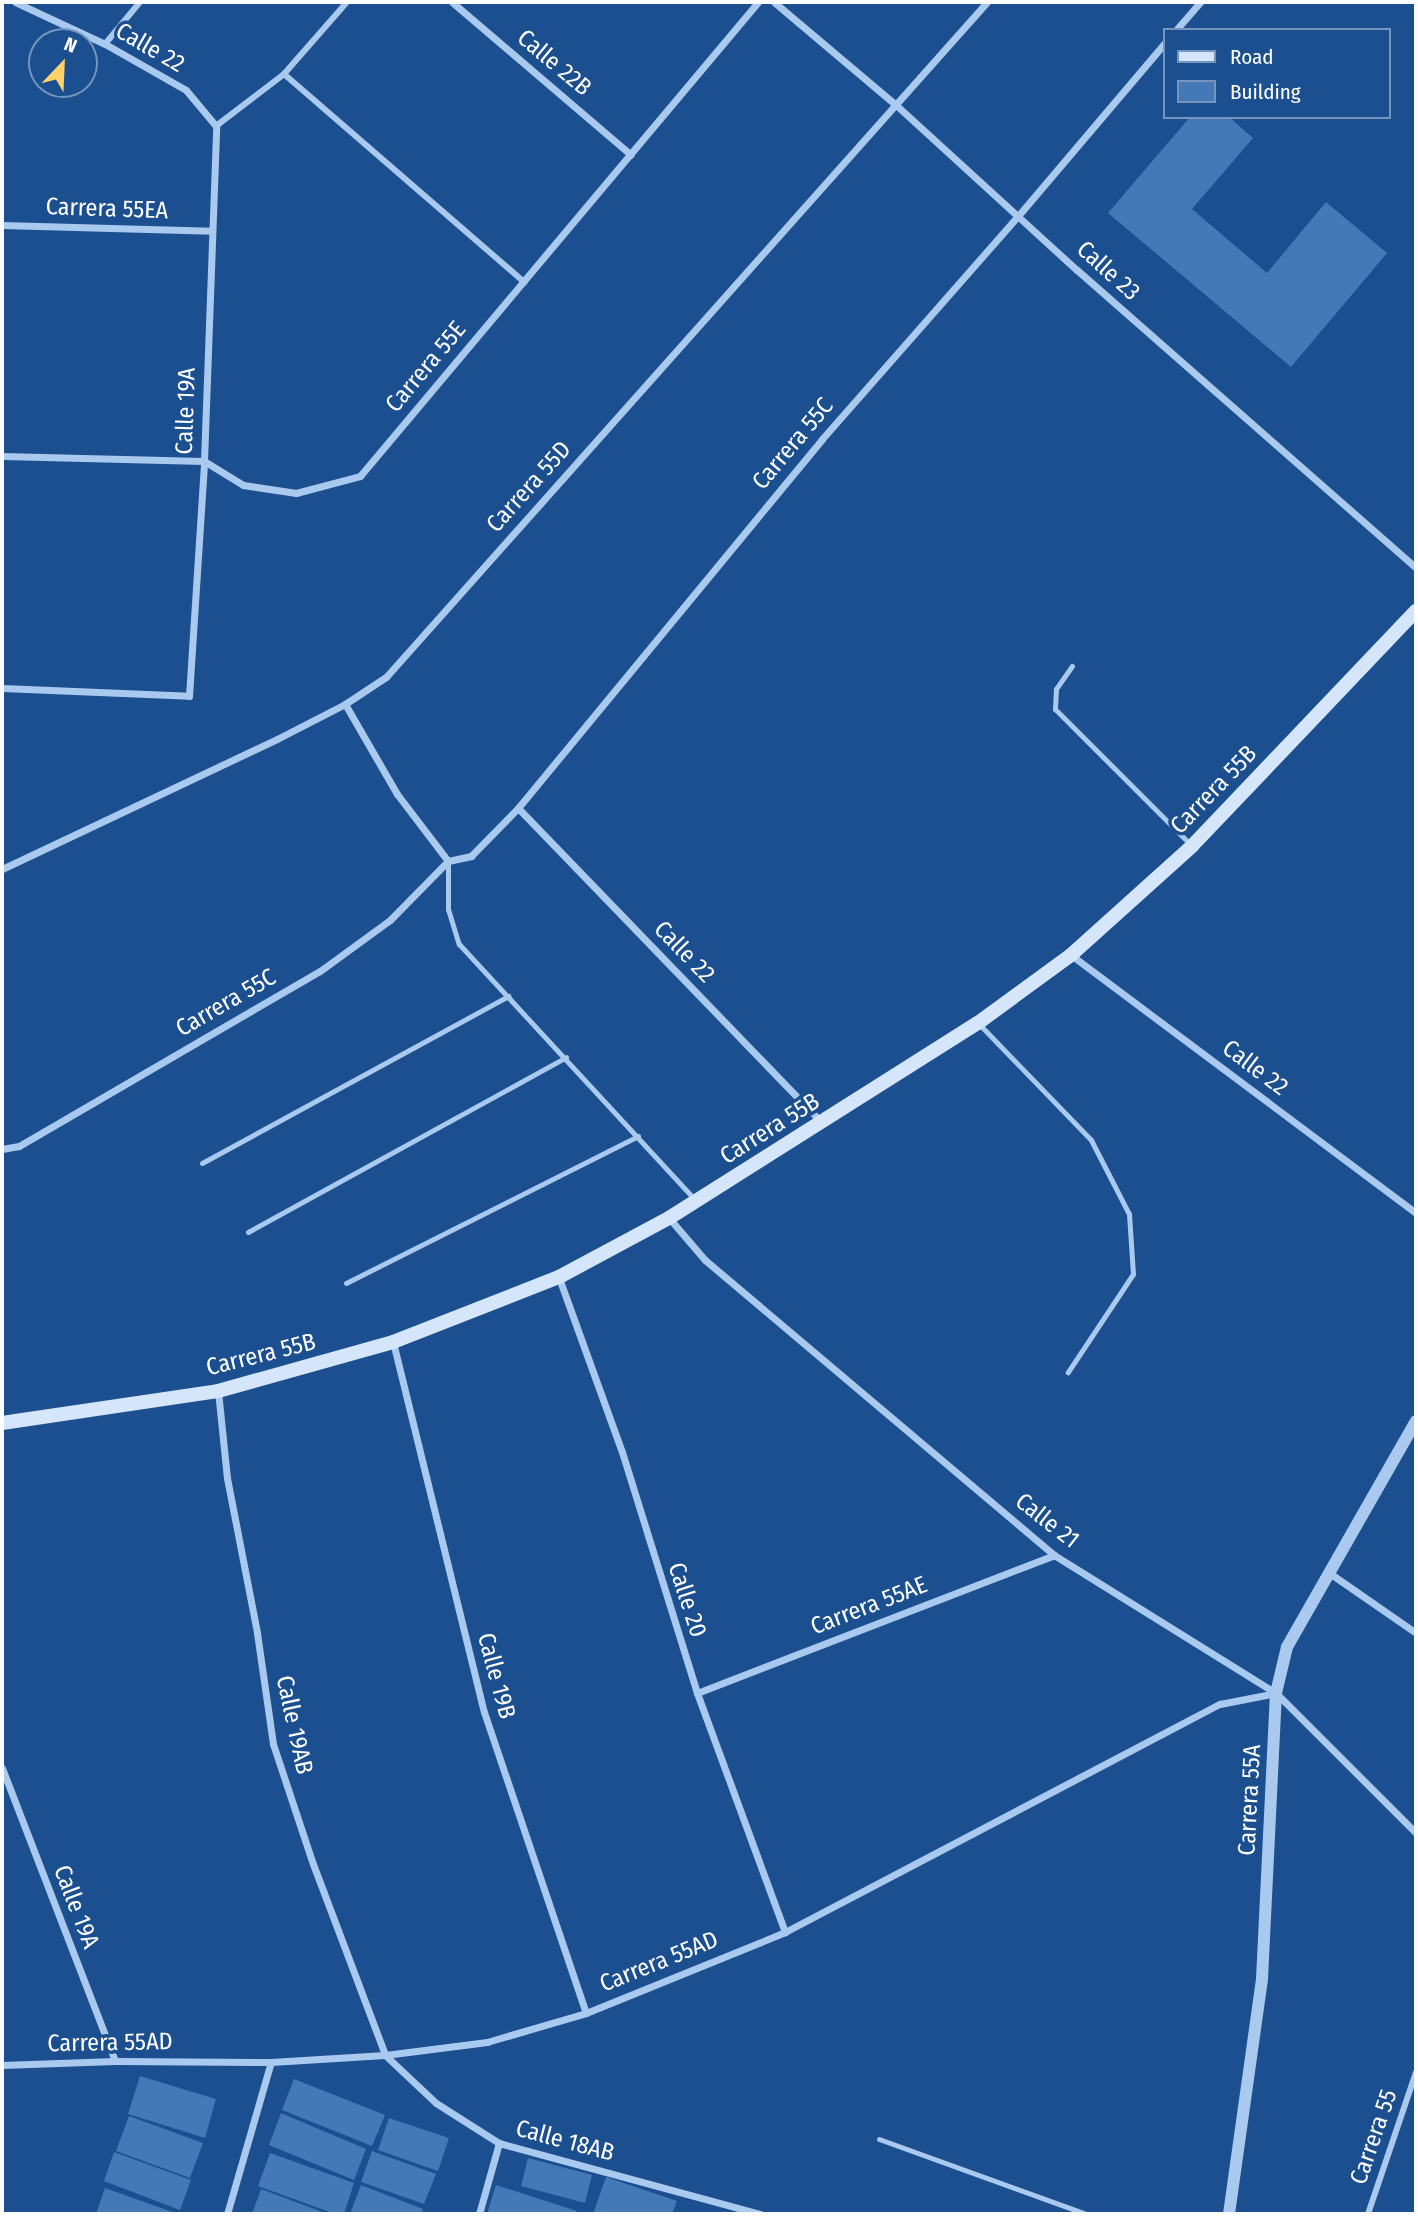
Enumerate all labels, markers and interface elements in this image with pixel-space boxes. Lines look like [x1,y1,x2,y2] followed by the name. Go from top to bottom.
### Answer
[110,17,190,79] street label: Calle 22
[511,24,597,102] street label: Calle 22B
[28,28,98,98] north arrow
[1162,28,1390,119] legend
[61,32,80,58] text: N
[1230,44,1274,70] text: Road
[1230,79,1301,105] text: Building
[45,192,169,226] street label: Carrera 55EA
[1071,235,1145,307] street label: Calle 23
[380,316,472,418] street label: Carrera 55E
[170,367,202,455] street label: Calle 19A
[746,392,840,496] street label: Carrera 55C
[481,436,577,538] street label: Carrera 55D
[1165,740,1263,840] street label: Carrera 55B
[648,915,720,989] street label: Calle 22
[171,963,281,1043] street label: Carrera 55C
[1217,1034,1293,1102] street label: Calle 22
[715,1087,825,1171] street label: Carrera 55B
[203,1328,319,1382] street label: Carrera 55B
[1009,1487,1085,1555] street label: Calle 21
[661,1559,713,1641] street label: Calle 20
[807,1571,931,1641] street label: Carrera 55AE
[471,1630,521,1722] street label: Calle 19B
[270,1673,318,1777] street label: Calle 19AB
[1233,1744,1267,1856] street label: Carrera 55A
[47,1861,105,1953] street label: Calle 19A
[596,1925,722,1999] street label: Carrera 55AD
[47,2028,173,2058] street label: Carrera 55AD
[1344,2086,1404,2188] street label: Carrera 55
[513,2114,617,2168] street label: Calle 18AB

